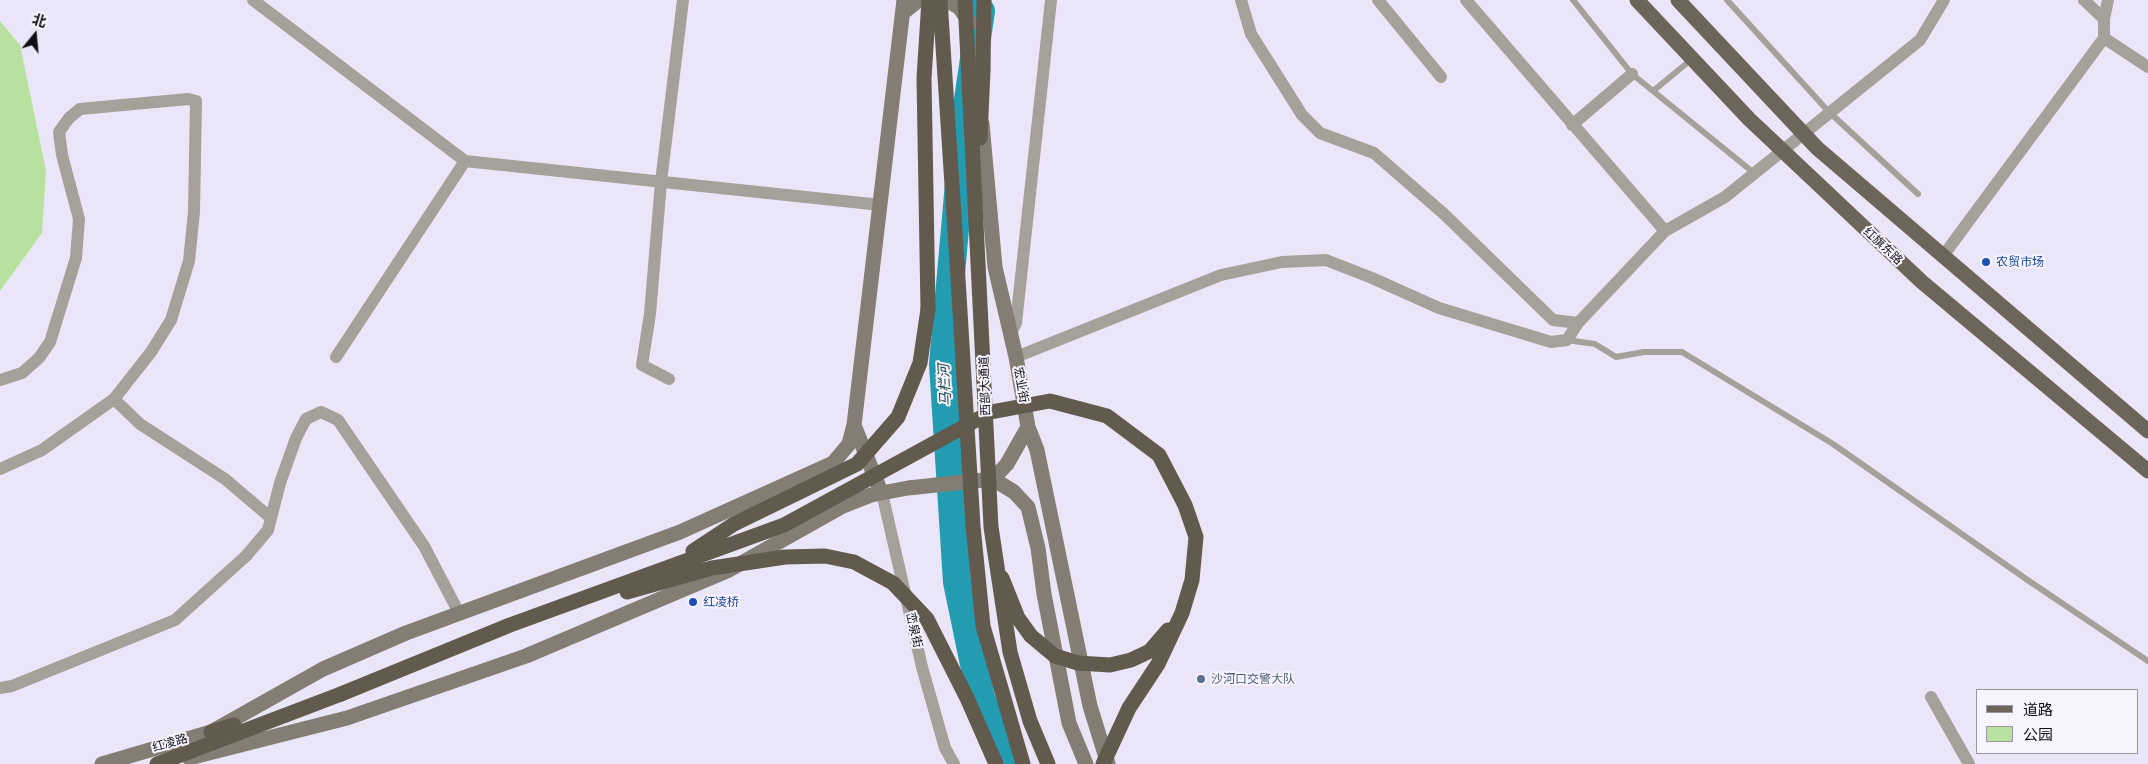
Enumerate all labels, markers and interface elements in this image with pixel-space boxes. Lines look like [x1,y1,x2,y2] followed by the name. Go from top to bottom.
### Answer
[10,10,60,60] north arrow
[30,11,48,30] text: 北
[1861,224,1905,268] street label: 红旗东路
[1996,255,2044,269] place label: 农贸市场
[1980,256,1992,268] marker: 农贸市场
[977,356,993,416] street label: 西部大通道
[936,364,954,406] water label: 马栏河
[1011,366,1031,404] street label: 宏业街
[703,595,739,609] place label: 红凌桥
[687,596,699,608] marker: 红凌桥
[903,611,925,649] street label: 峦泉街
[1211,672,1295,686] place label: 沙河口交警大队
[1195,673,1207,685] marker: 沙河口交警大队
[1976,689,2138,754] legend
[2023,701,2053,718] text: 道路
[2023,726,2053,743] text: 公园
[151,731,189,755] street label: 红凌路

